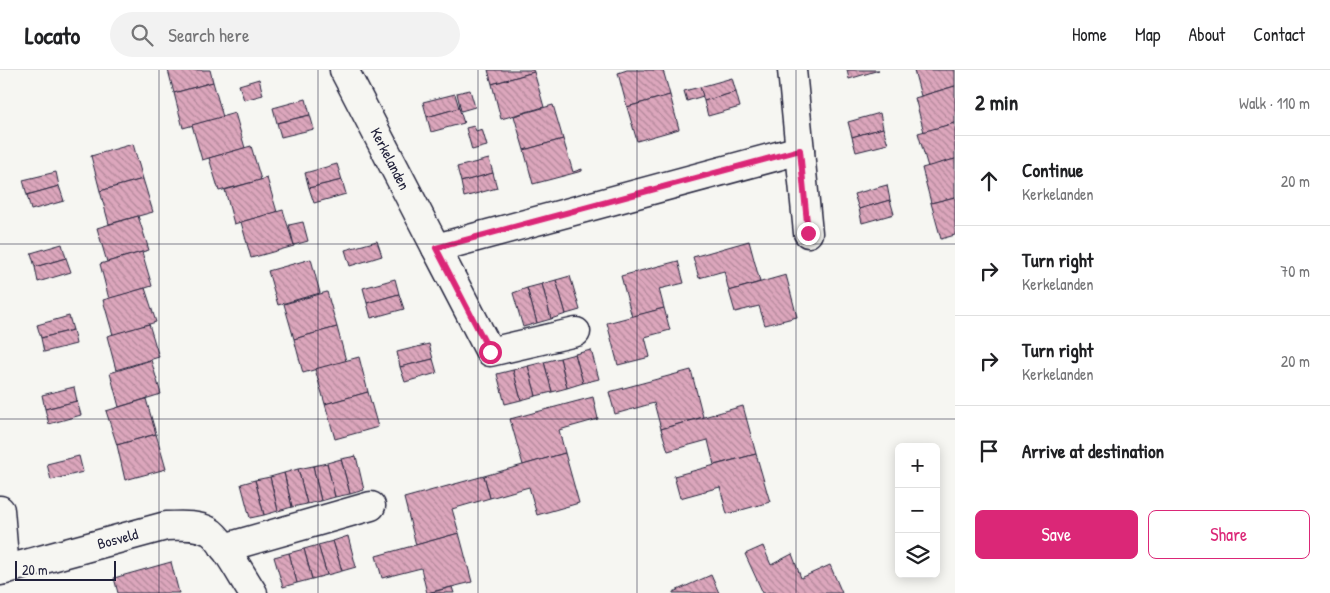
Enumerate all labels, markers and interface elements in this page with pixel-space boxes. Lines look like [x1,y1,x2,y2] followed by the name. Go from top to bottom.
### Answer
[110,12,460,57] search box
[25,19,80,51] text: Locato
[128,21,156,49] icon: search
[168,22,249,48] text: Search here
[1072,22,1107,47] text: Home
[1135,22,1160,47] text: Map
[1188,22,1225,47] text: About
[1253,22,1305,47] text: Contact
[975,88,1018,117] text: 2 min
[1239,92,1310,114] text: Walk · 110 m
[366,124,415,193] street label: Kerkelanden
[1022,157,1083,183] text: Continue
[975,167,1003,195] icon: ahead
[1281,170,1310,192] text: 20 m
[1022,183,1094,205] text: Kerkelanden
[797,222,820,245] route end
[1022,247,1093,273] text: Turn right
[975,257,1003,285] icon: right
[1280,260,1310,282] text: 70 m
[1022,273,1094,295] text: Kerkelanden
[1022,337,1093,363] text: Turn right
[479,341,502,364] route start
[975,347,1003,375] icon: right
[1281,350,1310,372] text: 20 m
[1022,363,1094,385] text: Kerkelanden
[975,437,1003,465] icon: arrive
[1022,438,1164,464] text: Arrive at destination
[895,443,940,578] map controls
[895,443,940,488] button: +
[895,488,940,533] button: −
[975,510,1138,559] button: Save
[1148,510,1310,559] button: Share
[95,523,140,554] street label: Bosveld
[895,533,940,578] button: layers
[15,558,116,581] scale bar
[22,560,48,579] text: 20 m

